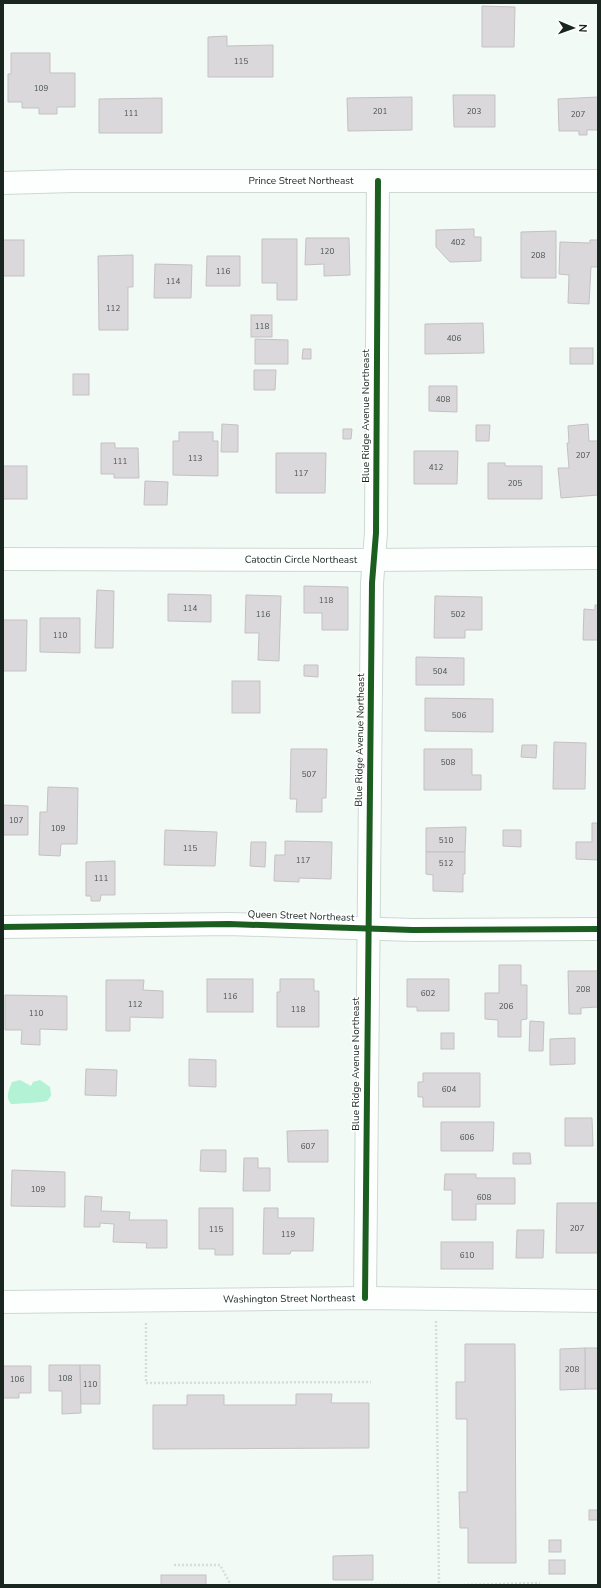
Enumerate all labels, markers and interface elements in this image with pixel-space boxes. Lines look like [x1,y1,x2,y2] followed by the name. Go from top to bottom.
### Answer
[553,8,593,48] north arrow
[575,24,590,33] text: N
[234,56,248,67] house number: 115
[34,83,48,94] house number: 109
[373,106,387,117] house number: 201
[467,106,481,117] house number: 203
[124,108,138,119] house number: 111
[571,109,585,120] house number: 207
[248,174,354,188] street label: Prince Street Northeast
[451,237,465,248] house number: 402
[320,246,334,257] house number: 120
[531,250,545,261] house number: 208
[216,266,230,277] house number: 116
[166,276,180,287] house number: 114
[106,303,120,314] house number: 112
[255,321,269,332] house number: 118
[447,333,461,344] house number: 406
[359,349,373,483] street label: Blue Ridge Avenue Northeast
[436,394,450,405] house number: 408
[576,450,590,461] house number: 207
[188,453,202,464] house number: 113
[113,456,127,467] house number: 111
[429,462,443,473] house number: 412
[294,468,308,479] house number: 117
[508,478,522,489] house number: 205
[245,553,358,567] street label: Catoctin Circle Northeast
[319,595,333,606] house number: 118
[183,603,197,614] house number: 114
[256,609,270,620] house number: 116
[451,609,465,620] house number: 502
[53,630,67,641] house number: 110
[433,666,447,677] house number: 504
[352,673,368,807] street label: Blue Ridge Avenue Northeast
[452,710,466,721] house number: 506
[441,757,455,768] house number: 508
[302,769,316,780] house number: 507
[9,815,23,826] house number: 107
[51,823,65,834] house number: 109
[439,835,453,846] house number: 510
[183,843,197,854] house number: 115
[296,855,310,866] house number: 117
[439,858,453,869] house number: 512
[94,873,108,884] house number: 111
[247,907,355,925] street label: Queen Street Northeast
[576,984,590,995] house number: 208
[421,988,435,999] house number: 602
[223,991,237,1002] house number: 116
[349,997,363,1131] street label: Blue Ridge Avenue Northeast
[128,999,142,1010] house number: 112
[499,1001,513,1012] house number: 206
[291,1004,305,1015] house number: 118
[29,1008,43,1019] house number: 110
[442,1084,456,1095] house number: 604
[460,1132,474,1143] house number: 606
[301,1141,315,1152] house number: 607
[31,1184,45,1195] house number: 109
[477,1192,491,1203] house number: 608
[570,1223,584,1234] house number: 207
[209,1224,223,1235] house number: 115
[281,1229,295,1240] house number: 119
[460,1250,474,1261] house number: 610
[223,1291,356,1307] street label: Washington Street Northeast
[565,1364,579,1375] house number: 208
[58,1373,72,1384] house number: 108
[10,1374,24,1385] house number: 106
[83,1379,97,1390] house number: 110

